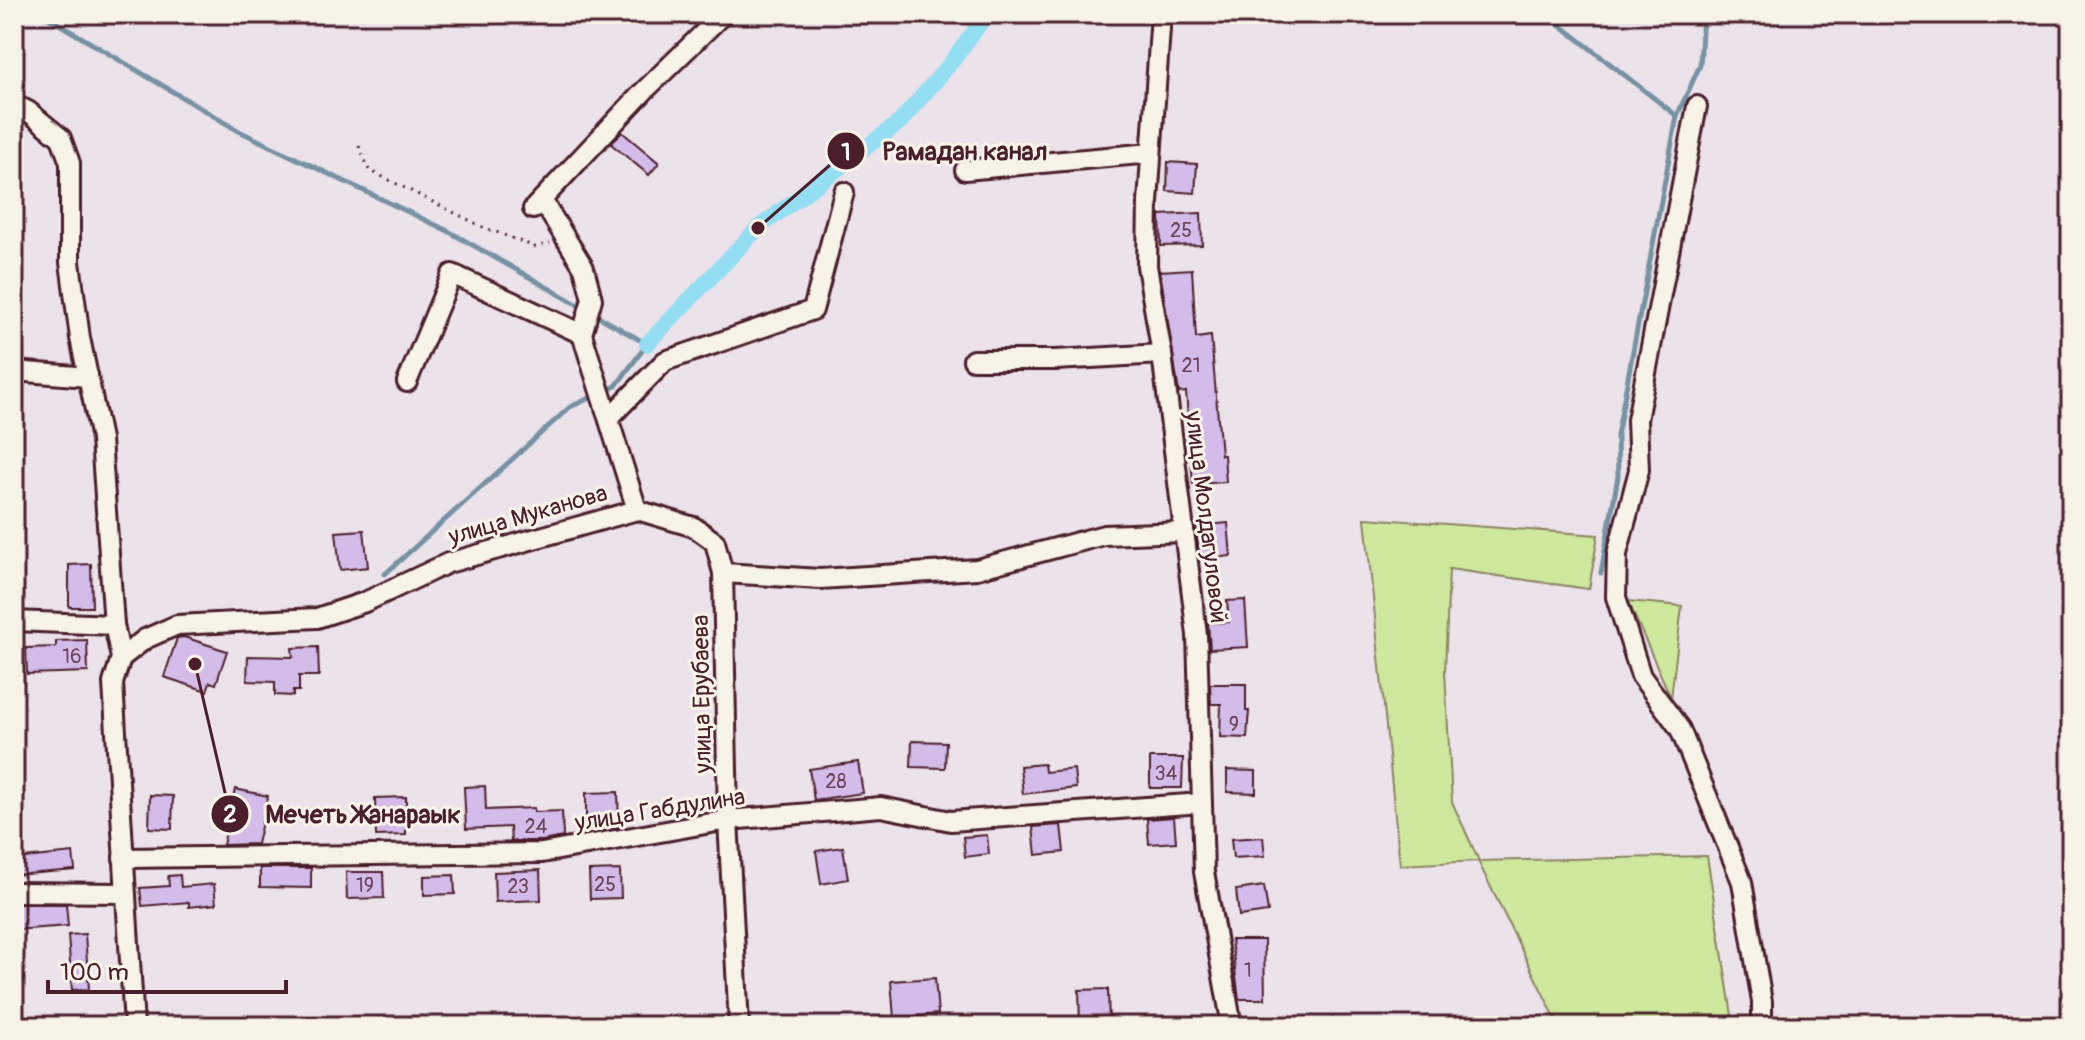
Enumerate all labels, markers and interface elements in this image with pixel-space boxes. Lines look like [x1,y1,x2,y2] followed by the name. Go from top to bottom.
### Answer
[826,126,1063,176] callout: Рамадан канал
[883,136,1047,168] text: Рамадан канал
[841,138,851,167] text: 1
[1170,218,1192,243] house number: 25
[1182,353,1201,378] house number: 21
[1178,408,1233,625] street label: улица Молдагуловой
[444,478,611,552] street label: улица Муканова
[686,614,718,775] street label: улица Ерубаева
[62,644,82,669] house number: 16
[1229,712,1239,737] house number: 9
[1155,761,1178,786] house number: 34
[825,769,847,794] house number: 28
[572,782,747,838] street label: улица Габдулина
[210,789,477,839] callout: Мечеть Жанараык
[265,799,461,831] text: Мечеть Жанараык
[223,800,237,829] text: 2
[525,814,548,839] house number: 24
[594,872,616,897] house number: 25
[356,873,374,898] house number: 19
[507,874,529,899] house number: 23
[48,944,286,994] scale bar
[60,958,129,987] text: 100 m
[1244,958,1252,983] house number: 1

